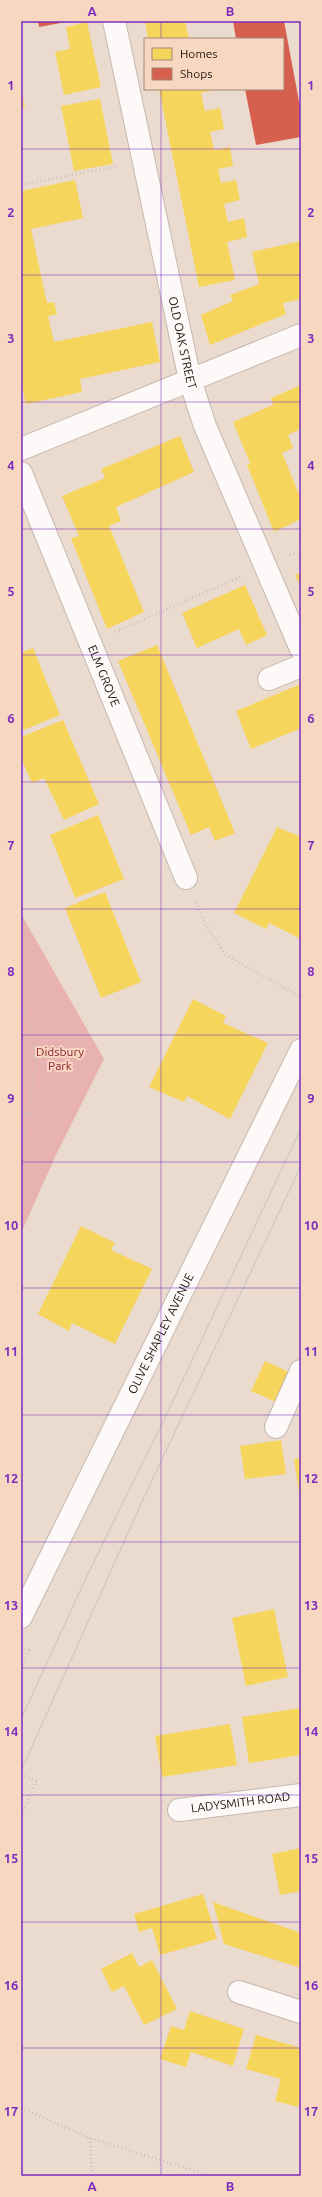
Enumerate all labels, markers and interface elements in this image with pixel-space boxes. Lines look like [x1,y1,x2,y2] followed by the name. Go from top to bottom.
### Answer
[87,4,97,18] text: A
[226,4,235,18] text: B
[144,38,284,90] legend
[180,47,218,60] text: Homes
[180,67,212,80] text: Shops
[7,78,15,92] text: 1
[307,78,315,92] text: 1
[7,205,15,219] text: 2
[307,205,315,219] text: 2
[166,295,200,391] street label: OLD OAK STREET
[7,331,15,345] text: 3
[307,331,315,345] text: 3
[7,458,15,472] text: 4
[307,458,315,472] text: 4
[7,584,15,598] text: 5
[307,584,315,598] text: 5
[86,643,122,708] street label: ELM GROVE
[7,711,15,725] text: 6
[307,711,315,725] text: 6
[7,838,15,852] text: 7
[307,838,315,852] text: 7
[7,964,15,978] text: 8
[307,964,315,978] text: 8
[36,1045,84,1072] park label: Didsbury Park
[7,1091,15,1105] text: 9
[307,1091,315,1105] text: 9
[4,1218,18,1232] text: 10
[304,1218,318,1232] text: 10
[125,1271,196,1396] street label: OLIVE SHAPLEY AVENUE
[4,1344,18,1358] text: 11
[304,1344,318,1358] text: 11
[4,1471,18,1485] text: 12
[304,1471,318,1485] text: 12
[4,1598,18,1612] text: 13
[304,1598,318,1612] text: 13
[4,1724,18,1738] text: 14
[304,1724,318,1738] text: 14
[190,1789,291,1814] street label: LADYSMITH ROAD
[4,1851,18,1865] text: 15
[304,1851,318,1865] text: 15
[4,1978,18,1992] text: 16
[304,1978,318,1992] text: 16
[4,2104,18,2118] text: 17
[304,2104,318,2118] text: 17
[87,2179,97,2193] text: A
[226,2179,235,2193] text: B

